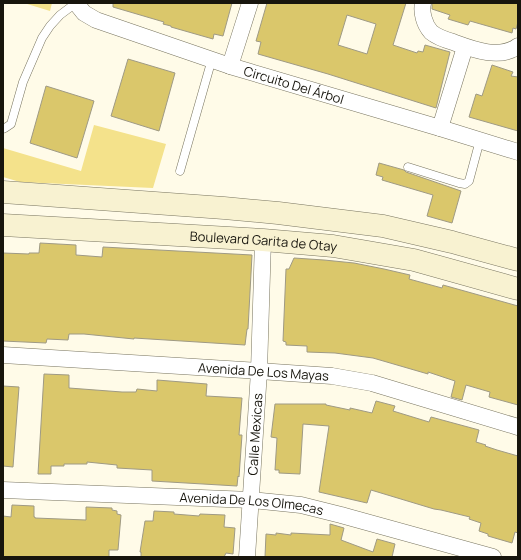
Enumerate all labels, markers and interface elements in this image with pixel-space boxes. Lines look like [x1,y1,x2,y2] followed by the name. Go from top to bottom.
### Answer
[242,62,346,108] street label: Circuito Del Árbol
[189,227,339,256] street label: Boulevard Garita de Otay
[198,358,330,385] street label: Avenida De Los Mayas
[243,392,267,476] street label: Calle Mexicas
[179,488,326,519] street label: Avenida De Los Olmecas

